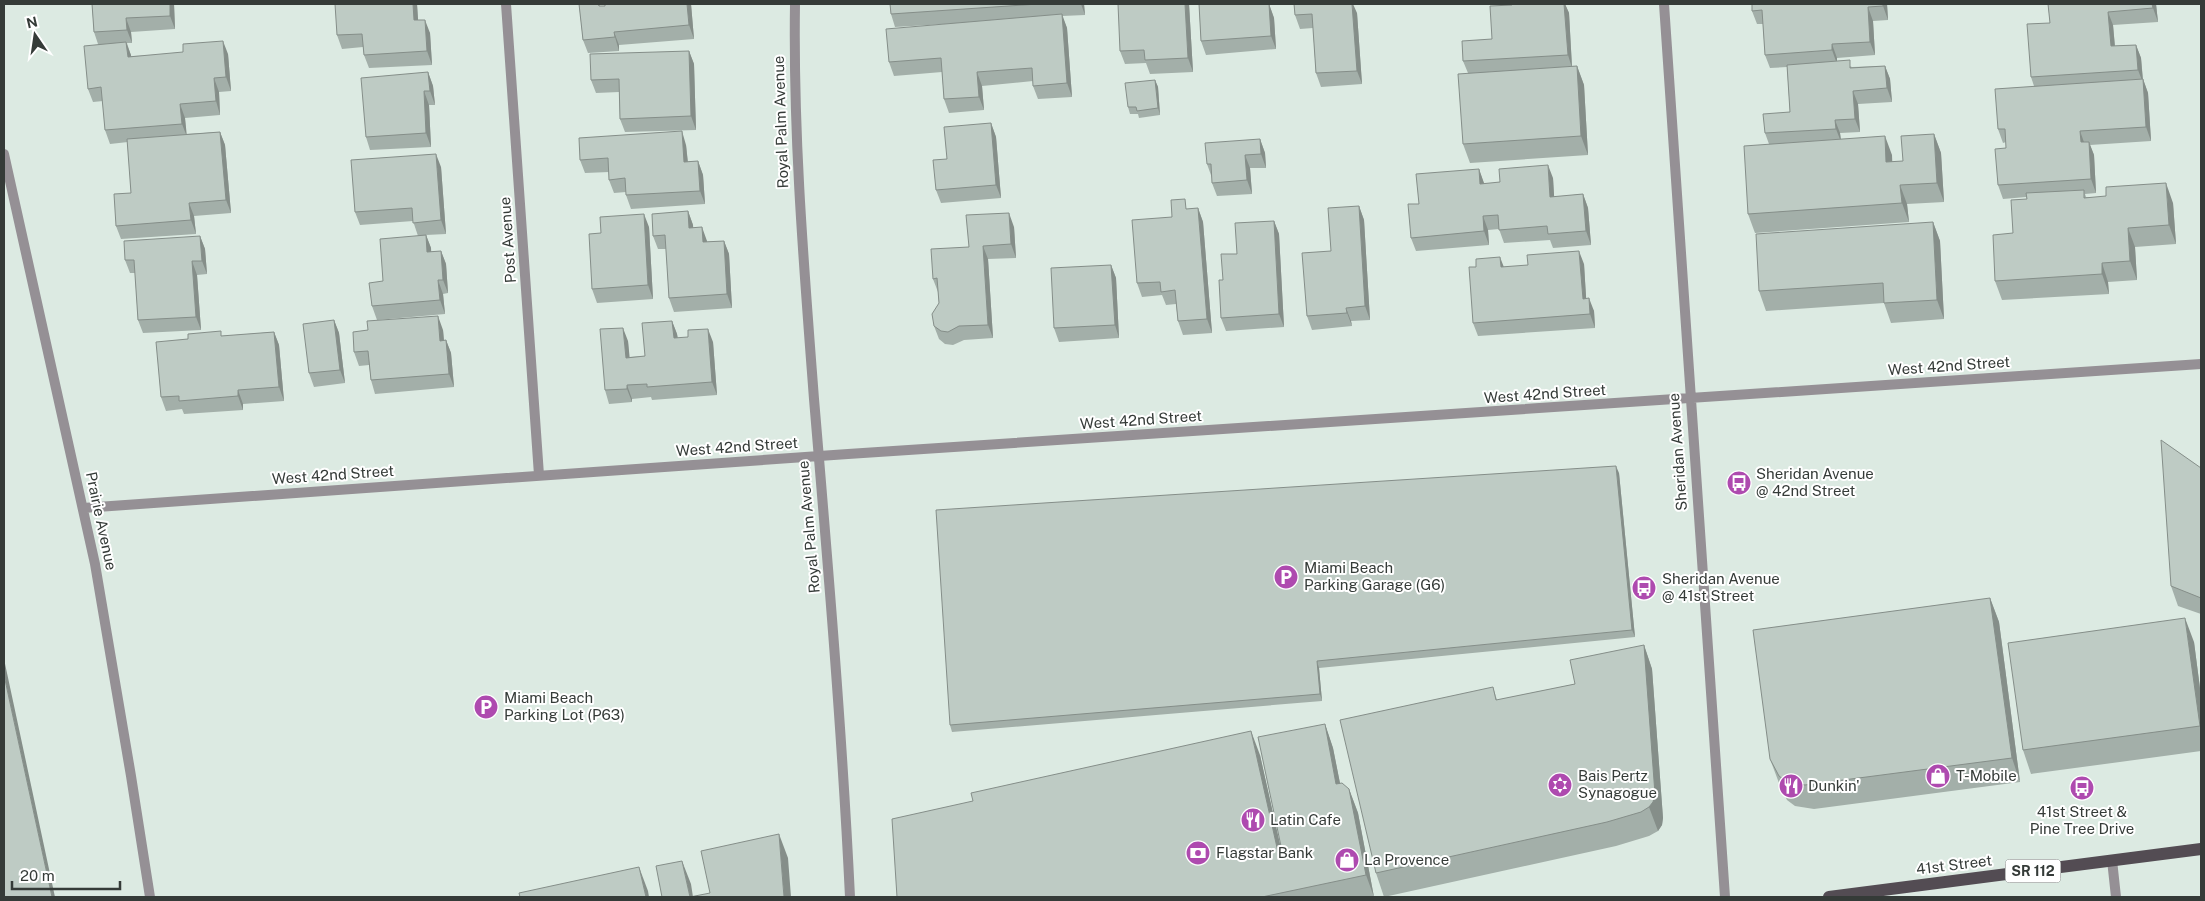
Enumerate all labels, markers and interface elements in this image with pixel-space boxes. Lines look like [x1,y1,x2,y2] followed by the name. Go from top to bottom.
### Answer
[10,10,60,60] north arrow
[25,13,39,31] text: N
[770,55,791,189] street label: Royal Palm Avenue
[496,196,519,284] street label: Post Avenue
[1887,353,2011,378] street label: West 42nd Street
[1483,381,1607,406] street label: West 42nd Street
[1665,393,1690,511] street label: Sheridan Avenue
[1079,407,1203,432] street label: West 42nd Street
[675,434,799,459] street label: West 42nd Street
[794,460,823,594] street label: Royal Palm Avenue
[271,462,395,487] street label: West 42nd Street
[1756,465,1874,499] place label: Sheridan Avenue @ 42nd Street
[83,470,120,572] street label: Prairie Avenue
[1726,470,1752,496] bus stop icon: Sheridan Avenue @ 42nd Street
[1304,559,1445,593] place label: Miami Beach Parking Garage (G6)
[1273,564,1299,590] parking icon: Miami Beach Parking Garage (G6)
[1662,570,1780,604] place label: Sheridan Avenue @ 41st Street
[1631,575,1657,601] bus stop icon: Sheridan Avenue @ 41st Street
[504,689,625,723] place label: Miami Beach Parking Lot (P63)
[473,694,499,720] parking icon: Miami Beach Parking Lot (P63)
[1925,763,1951,789] shop icon: T-Mobile
[1578,767,1657,801] place label: Bais Pertz Synagogue
[1956,767,2017,784] place label: T-Mobile
[1547,772,1573,798] synagogue icon: Bais Pertz Synagogue
[1778,773,1804,799] restaurant icon: Dunkin'
[2069,775,2095,801] bus stop icon: 41st Street & Pine Tree Drive
[1808,777,1860,794] place label: Dunkin'
[2030,803,2134,837] place label: 41st Street & Pine Tree Drive
[1240,807,1266,833] restaurant icon: Latin Cafe
[1270,811,1341,828] place label: Latin Cafe
[1185,840,1211,866] bank icon: Flagstar Bank
[1216,844,1313,861] place label: Flagstar Bank
[1334,847,1360,873] shop icon: La Provence
[1364,851,1449,868] place label: La Provence
[1915,851,1993,878] street label: 41st Street
[12,858,120,890] scale bar
[2006,859,2060,882] road number: SR 112
[20,867,55,884] text: 20 m

